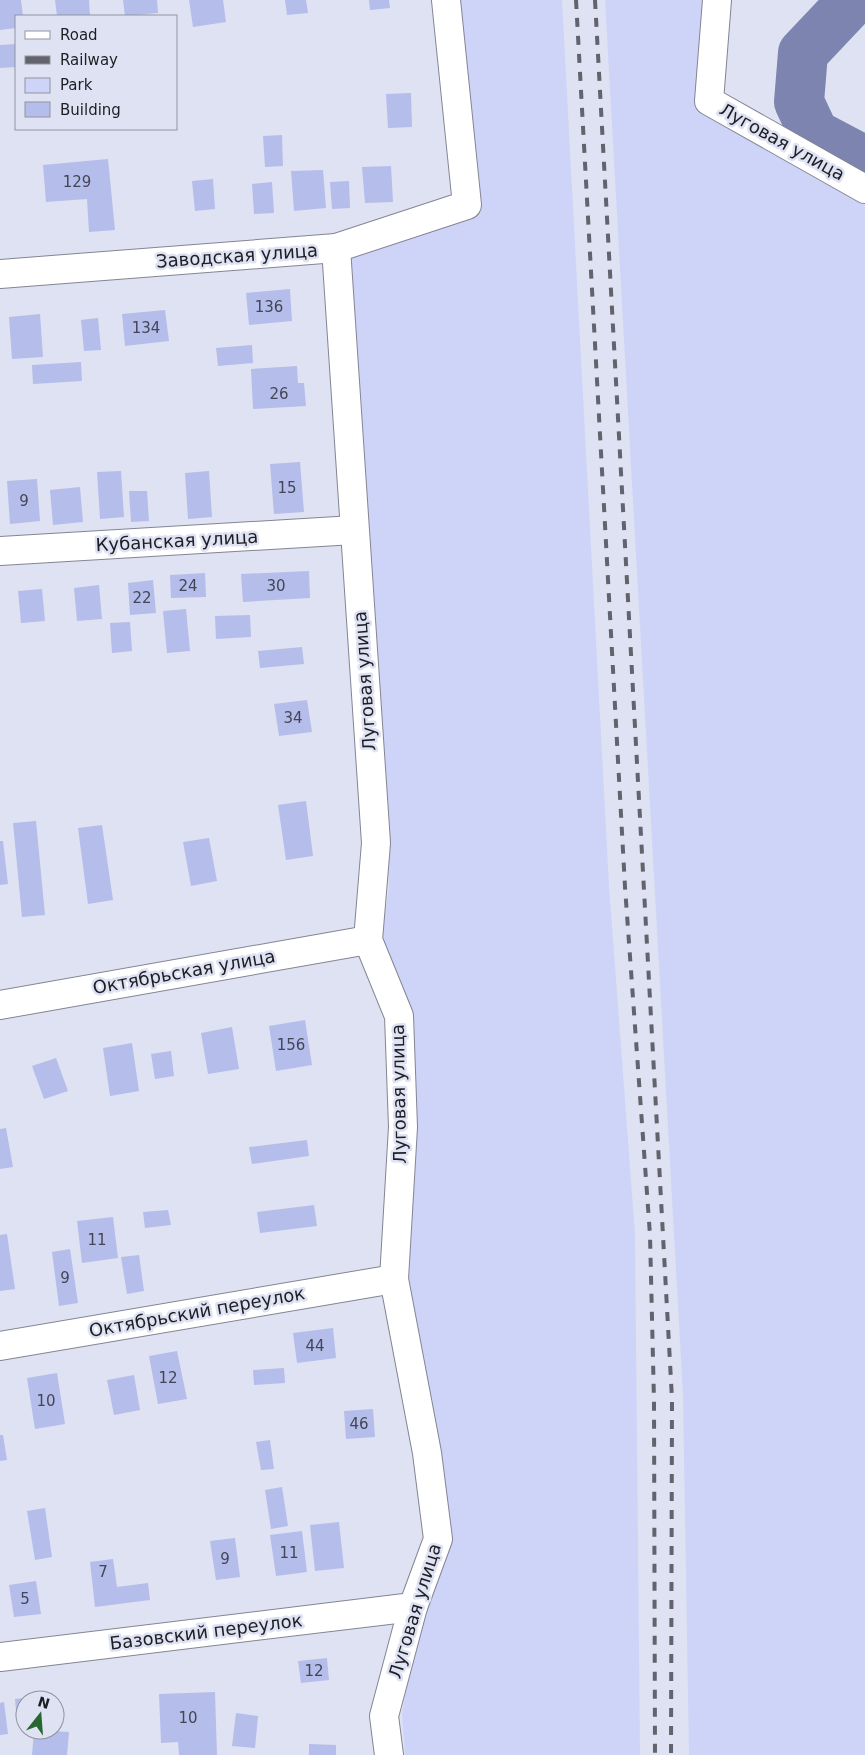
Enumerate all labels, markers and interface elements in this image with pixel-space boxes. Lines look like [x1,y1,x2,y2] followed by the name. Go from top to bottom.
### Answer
[15,15,178,130] legend
[60,26,98,44] text: Road
[60,51,118,69] text: Railway
[60,76,93,94] text: Park
[716,98,849,185] street label: Луговая улица
[60,101,121,119] text: Building
[63,173,91,191] house number: 129
[155,239,319,272] street label: Заводская улица
[255,298,283,316] house number: 136
[132,319,160,337] house number: 134
[269,385,289,403] house number: 26
[277,479,297,497] house number: 15
[19,492,29,510] house number: 9
[95,526,259,555] street label: Кубанская улица
[178,577,198,595] house number: 24
[266,577,286,595] house number: 30
[132,589,152,607] house number: 22
[349,610,380,752] street label: Луговая улица
[283,709,303,727] house number: 34
[91,945,277,998] street label: Октябрьская улица
[387,1024,410,1164] street label: Луговая улица
[277,1036,305,1054] house number: 156
[87,1231,107,1249] house number: 11
[60,1269,70,1287] house number: 9
[87,1282,307,1341] street label: Октябрьский переулок
[305,1337,325,1355] house number: 44
[158,1369,178,1387] house number: 12
[36,1392,56,1410] house number: 10
[349,1415,369,1433] house number: 46
[384,1541,445,1681] street label: Луговая улица
[279,1544,299,1562] house number: 11
[220,1550,230,1568] house number: 9
[98,1563,108,1581] house number: 7
[20,1590,30,1608] house number: 5
[108,1609,304,1654] street label: Базовский переулок
[304,1662,324,1680] house number: 12
[15,1690,65,1740] north arrow
[36,1693,52,1712] text: N
[178,1709,198,1727] house number: 10

